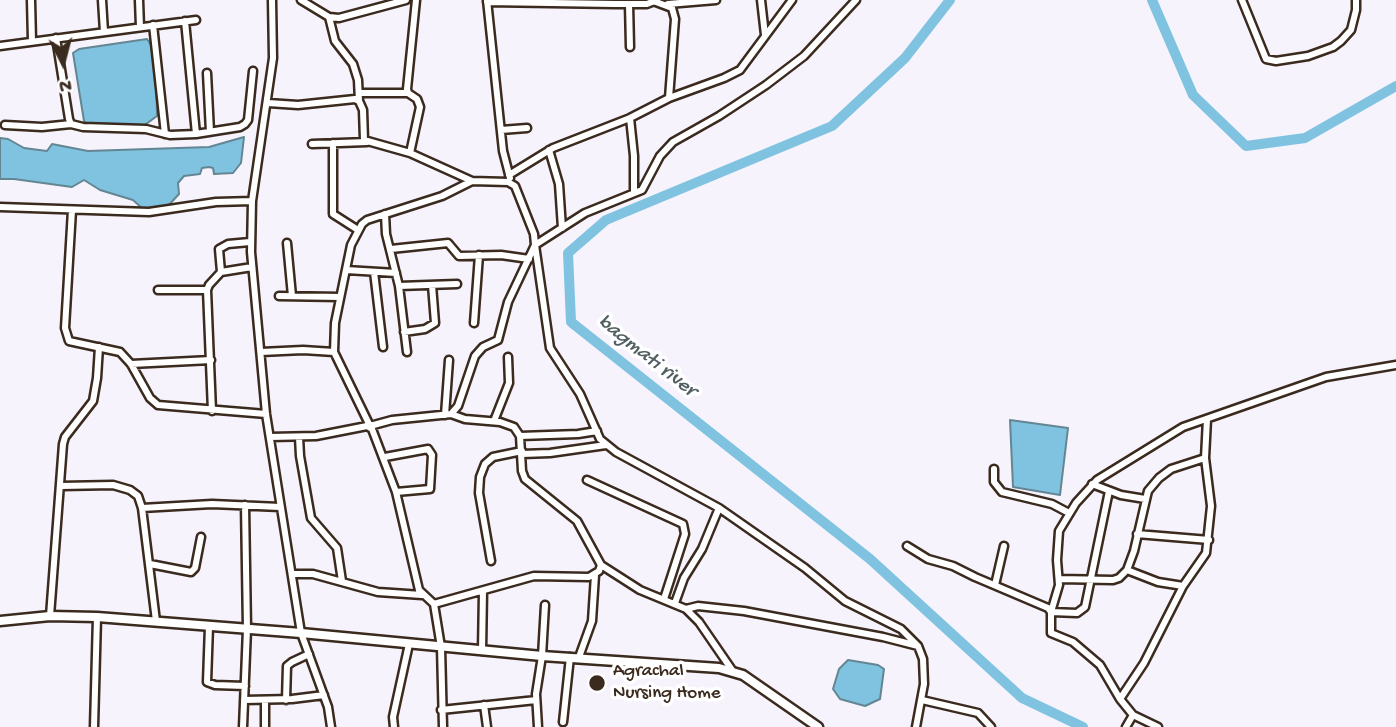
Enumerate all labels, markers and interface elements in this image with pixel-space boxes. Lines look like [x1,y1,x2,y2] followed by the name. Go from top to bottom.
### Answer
[28,28,98,98] north arrow
[58,72,73,96] text: N
[591,310,701,404] water label: bagmati river
[613,661,720,705] place label: Agrachal Nursing Home
[587,673,607,693] marker: Agrachal Nursing Home

